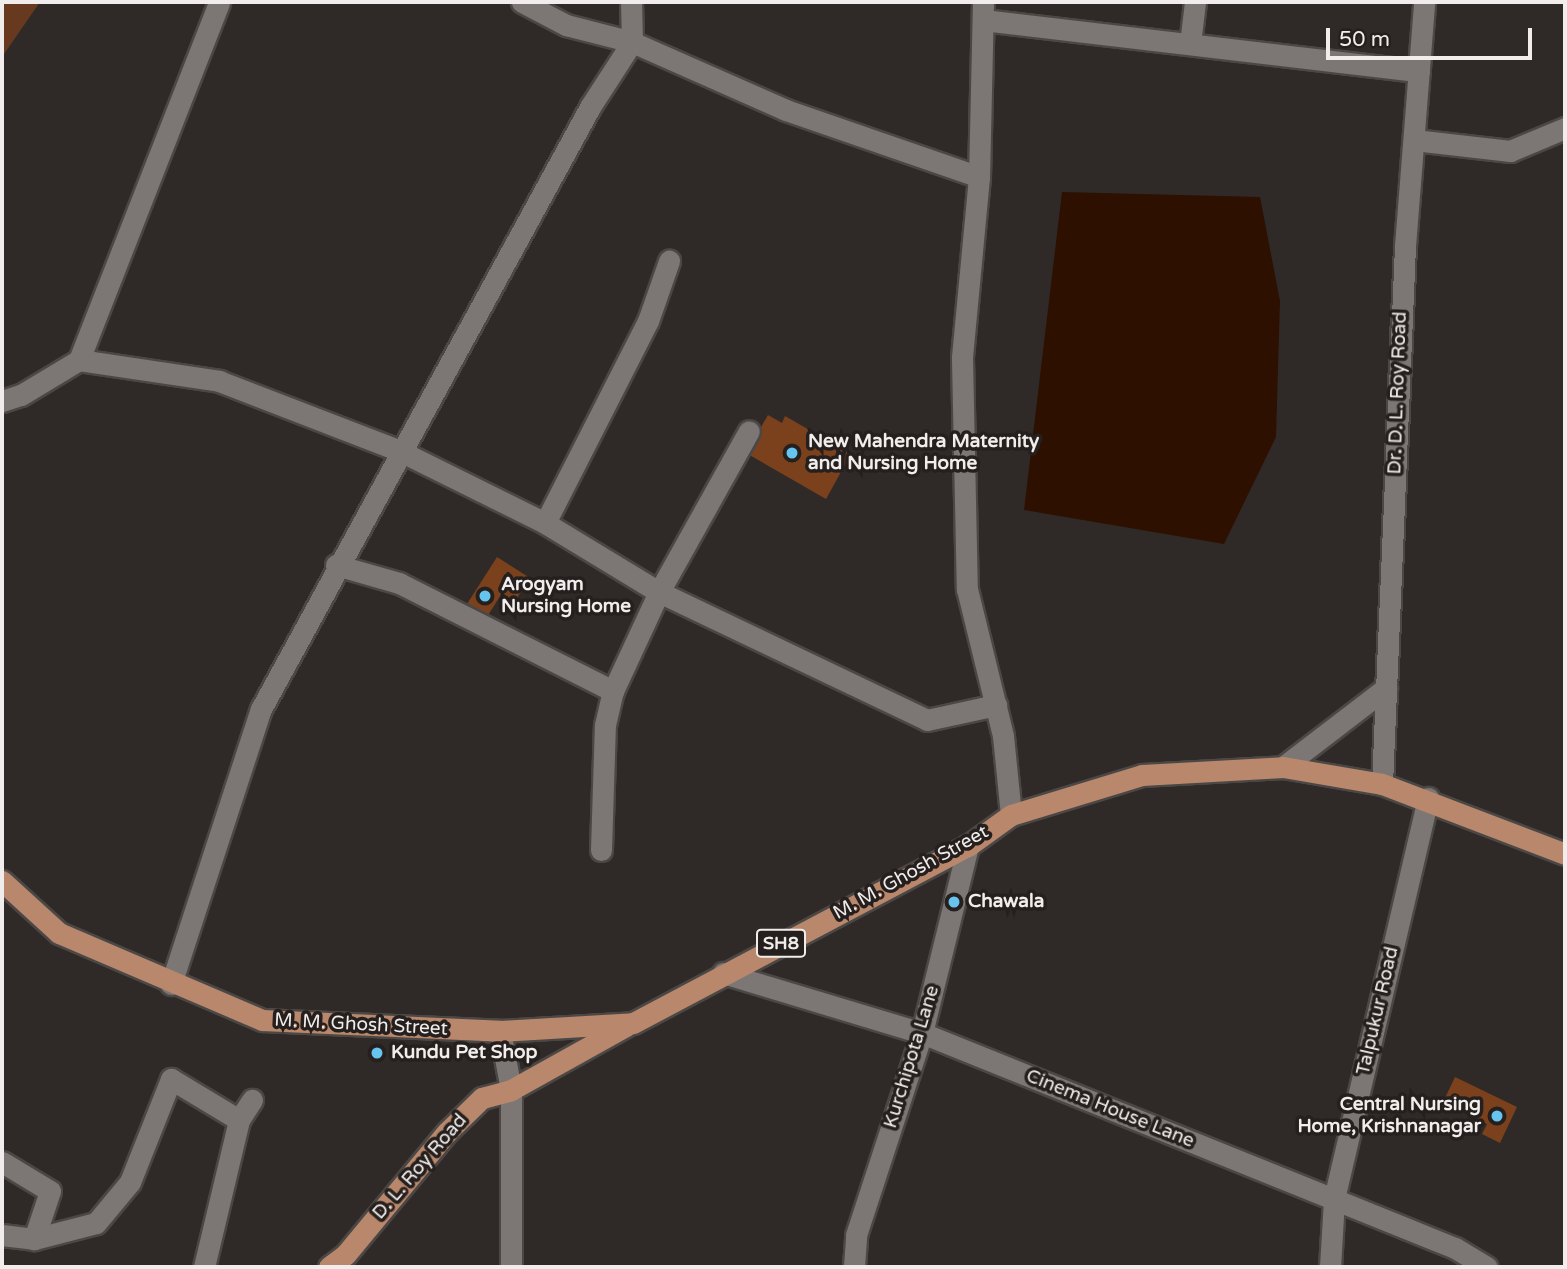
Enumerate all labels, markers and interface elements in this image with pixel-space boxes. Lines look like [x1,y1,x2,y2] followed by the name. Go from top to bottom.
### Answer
[1329,14,1536,58] scale bar
[1339,27,1390,52] text: 50 m
[1384,311,1412,475] street label: Dr. D. L. Roy Road
[808,431,1039,475] place label: New Mahendra Maternity and Nursing Home
[782,443,802,463] marker: New Mahendra Maternity and Nursing Home
[501,574,631,618] place label: Arogyam Nursing Home
[475,586,495,606] marker: Arogyam Nursing Home
[829,821,993,925] street label: M. M. Ghosh Street
[968,891,1044,913] place label: Chawala
[946,894,962,910] marker: Chawala
[755,928,807,958] road number: SH8
[1352,945,1404,1077] street label: Talpukur Road
[879,983,945,1131] street label: Kurchipota Lane
[274,1009,448,1041] street label: M. M. Ghosh Street
[391,1042,537,1064] place label: Kundu Pet Shop
[369,1045,385,1061] marker: Kundu Pet Shop
[1023,1065,1197,1153] street label: Cinema House Lane
[1297,1094,1481,1138] place label: Central Nursing Home, Krishnanagar
[1487,1106,1507,1126] marker: Central Nursing Home, Krishnanagar
[368,1110,472,1224] street label: D. L. Roy Road

